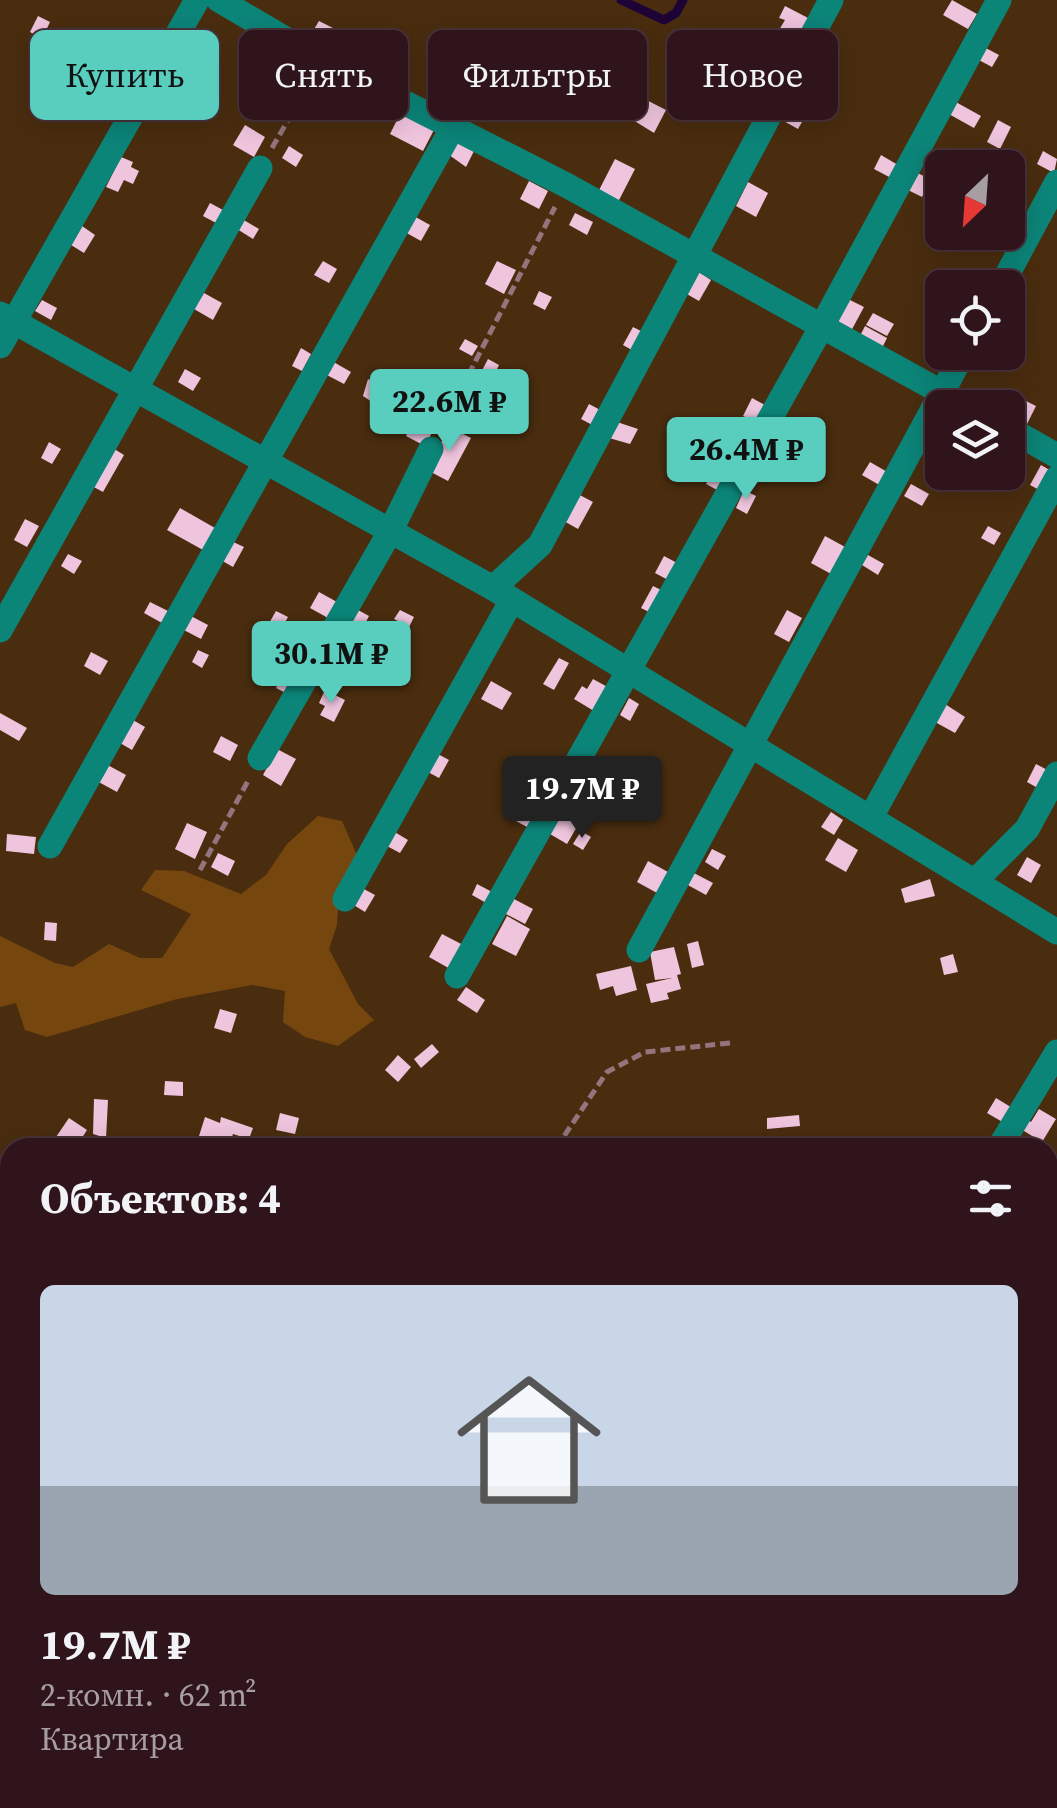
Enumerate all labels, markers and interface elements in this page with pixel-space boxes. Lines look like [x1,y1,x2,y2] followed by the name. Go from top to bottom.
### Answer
[30,30,219,120] chip: Купить
[239,30,408,120] chip: Снять
[428,30,647,120] chip: Фильтры
[667,30,838,120] chip: Новое
[925,150,1025,250] north arrow
[925,150,1025,490] map controls
[925,270,1025,370] button: locate
[357,369,541,454] pin: 22.6M ₽
[392,379,506,423] text: 22.6M ₽
[925,390,1025,490] button: layers
[654,417,838,502] pin: 26.4M ₽
[689,427,803,471] text: 26.4M ₽
[239,621,423,706] pin: 30.1M ₽
[274,631,388,675] text: 30.1M ₽
[490,756,674,841] pin: 19.7M ₽
[525,766,639,810] text: 19.7M ₽
[40,1169,281,1227] text: Объектов: 4
[963,1171,1018,1226] icon: filters
[439,1350,619,1530] icon: home
[40,1615,190,1673] text: 19.7M ₽
[40,1673,257,1717] text: 2-комн. · 62 m²
[40,1717,184,1761] text: Квартира

